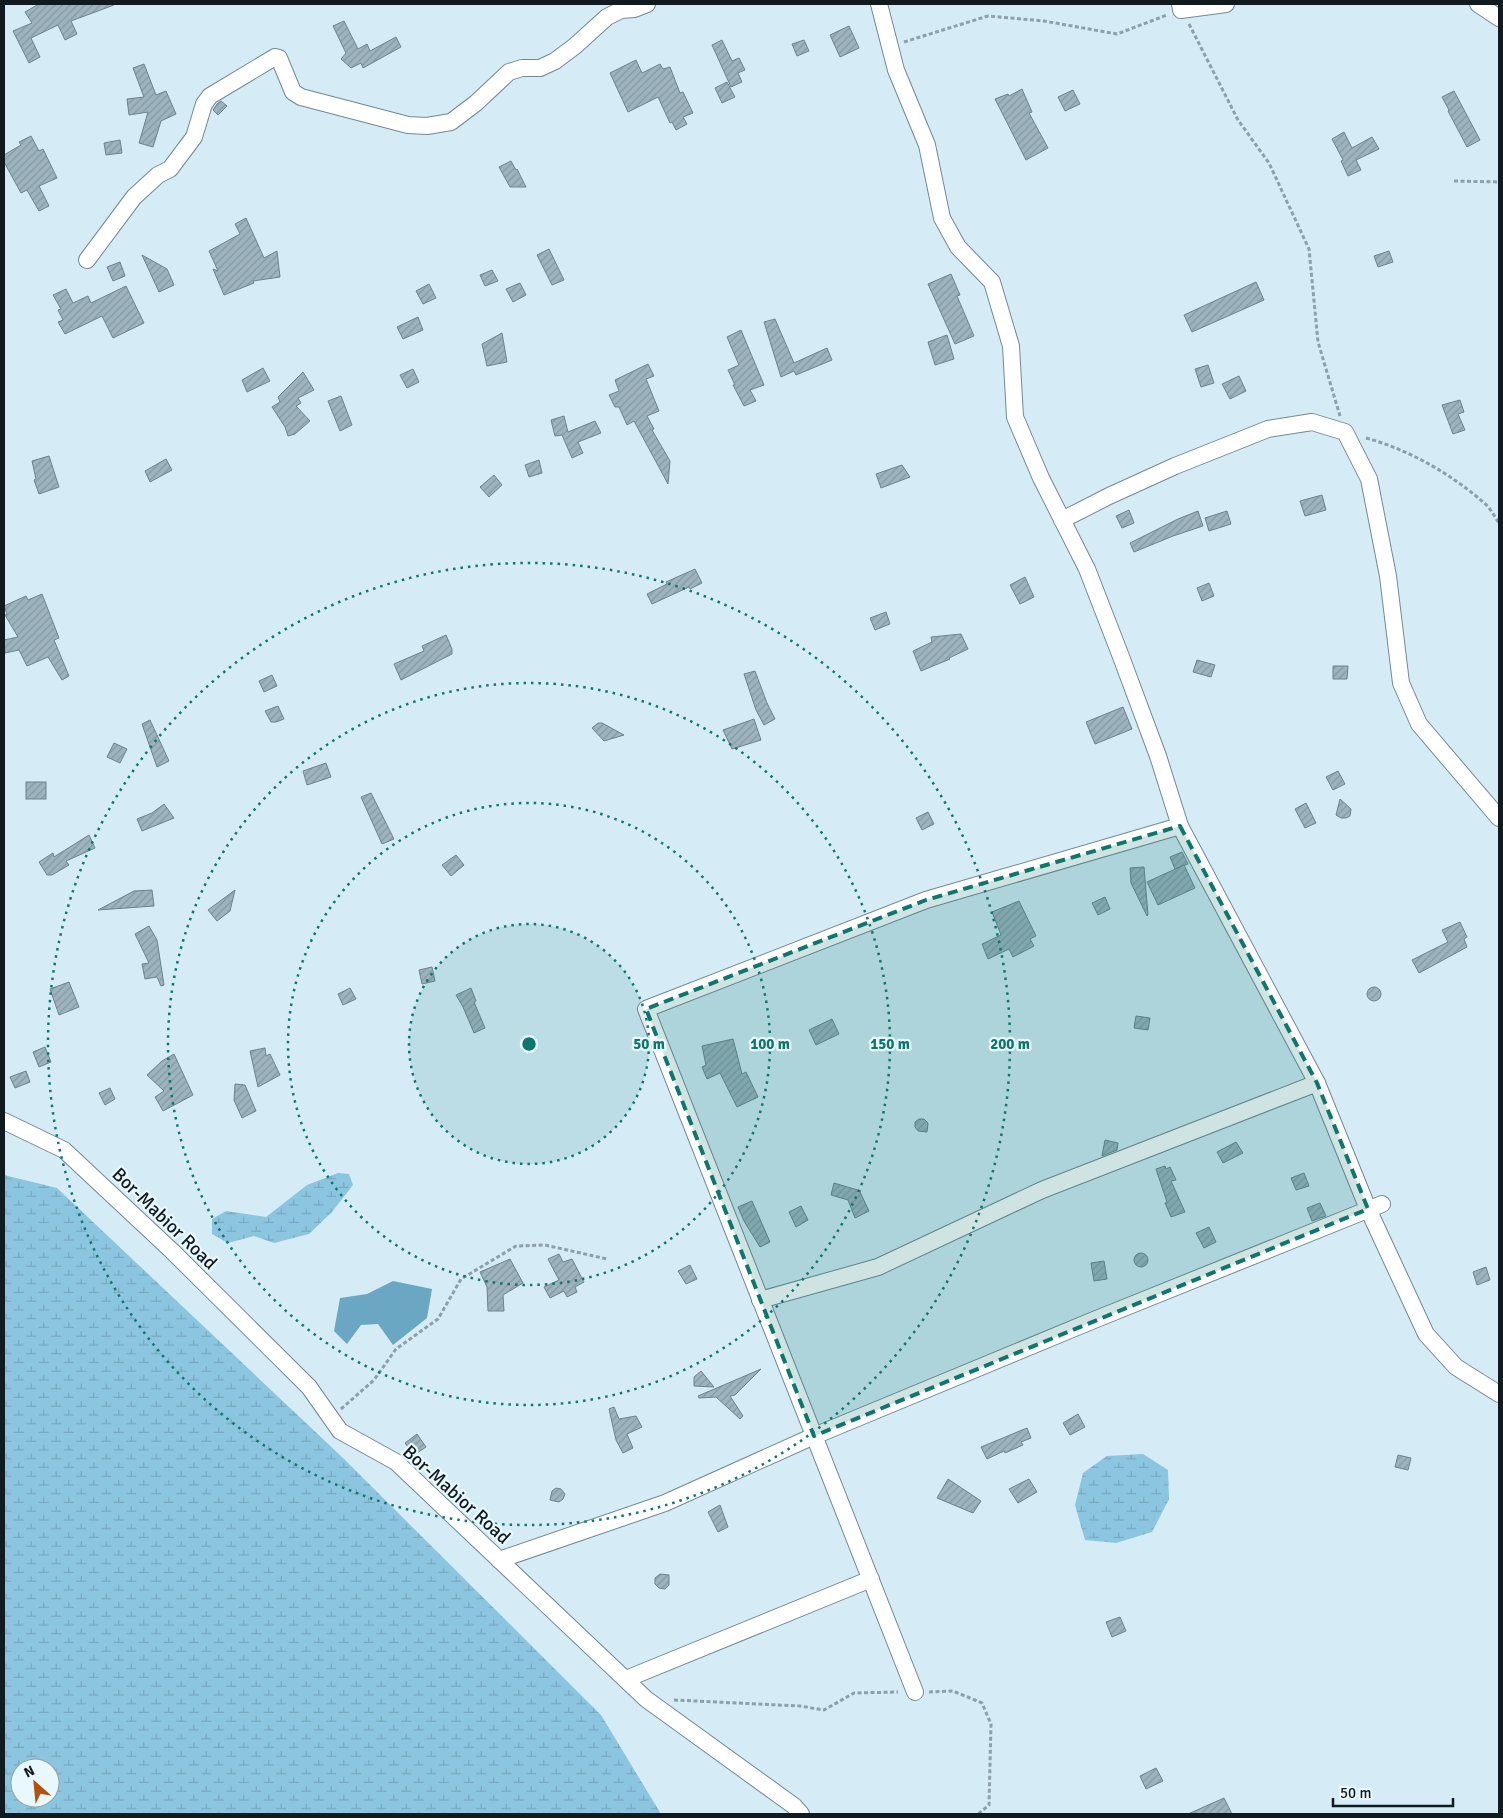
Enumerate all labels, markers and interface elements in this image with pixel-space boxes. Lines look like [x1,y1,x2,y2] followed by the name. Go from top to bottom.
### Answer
[520,1035,538,1053] centre of rings
[633,1035,665,1053] text: 50 m
[750,1035,790,1053] text: 100 m
[870,1035,910,1053] text: 150 m
[990,1035,1030,1053] text: 200 m
[107,1163,222,1275] street label: Bor-Mabior Road
[397,1440,515,1549] street label: Bor-Mabior Road
[10,1758,60,1808] north arrow
[21,1762,38,1782] text: N
[1333,1776,1453,1808] scale bar
[1340,1784,1371,1802] text: 50 m

